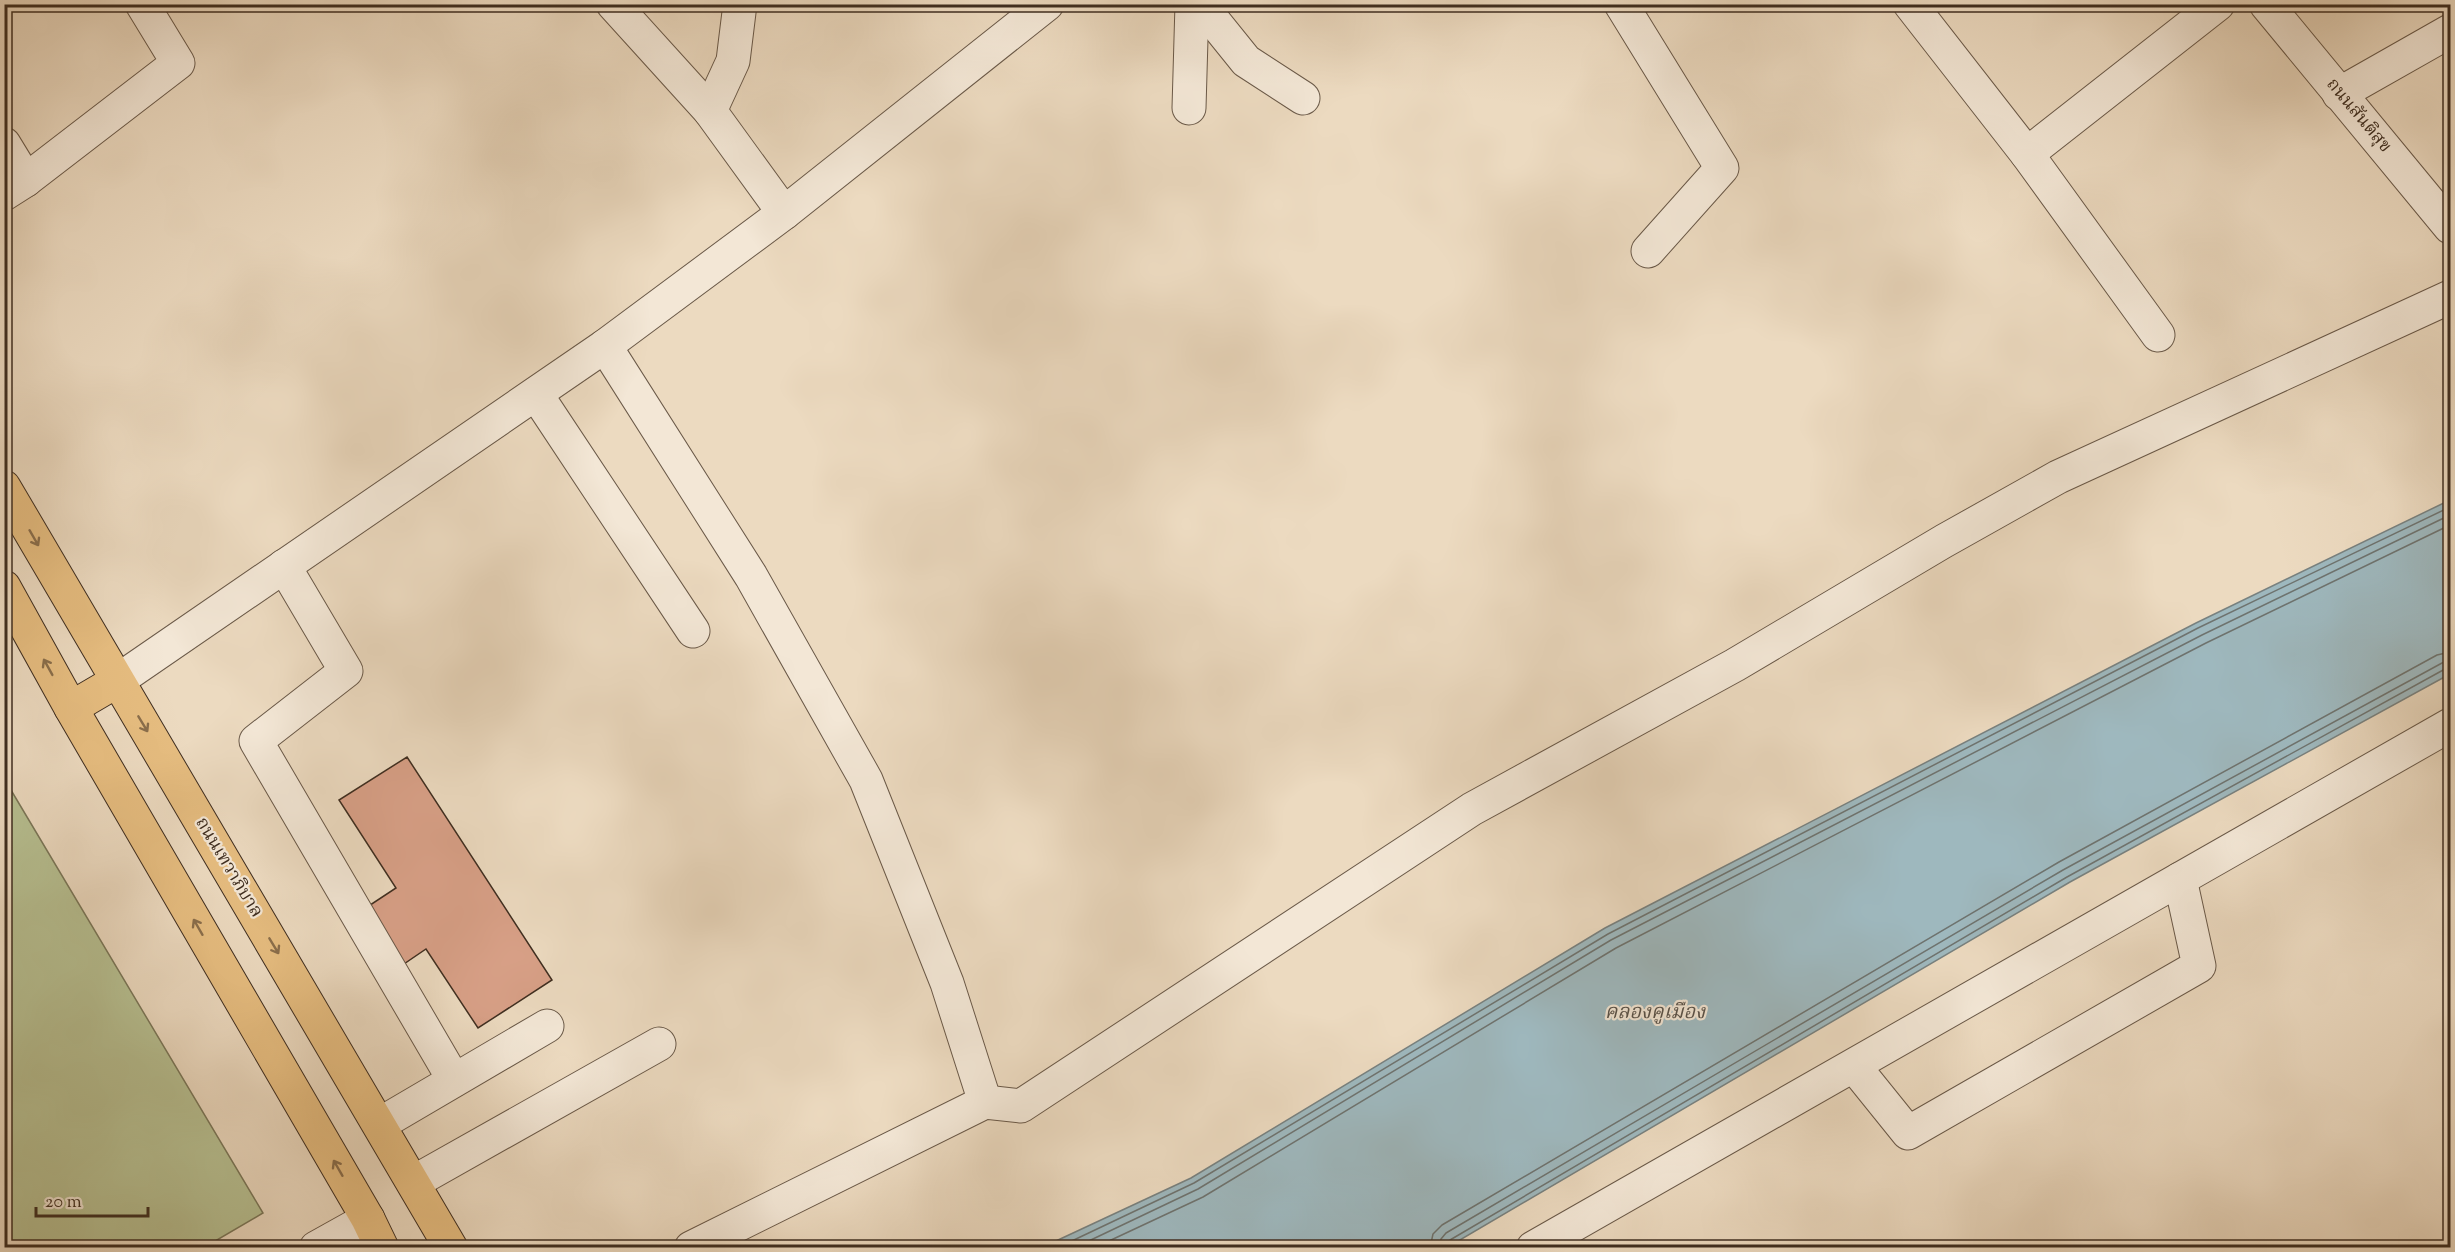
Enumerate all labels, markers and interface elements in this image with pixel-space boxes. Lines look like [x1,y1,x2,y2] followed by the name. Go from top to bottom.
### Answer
[2319,73,2397,159] street label: ถนนสันติสุข
[28,529,40,546] one-way arrow
[42,659,54,676] one-way arrow
[137,715,149,732] one-way arrow
[188,813,268,923] street label: ถนนเทวาภิบาล
[192,919,204,936] one-way arrow
[269,937,281,954] one-way arrow
[1605,999,1706,1028] water label: คลองคูเมือง
[332,1160,344,1177] one-way arrow
[36,1180,148,1218] scale bar
[45,1190,82,1216] text: 20 m

